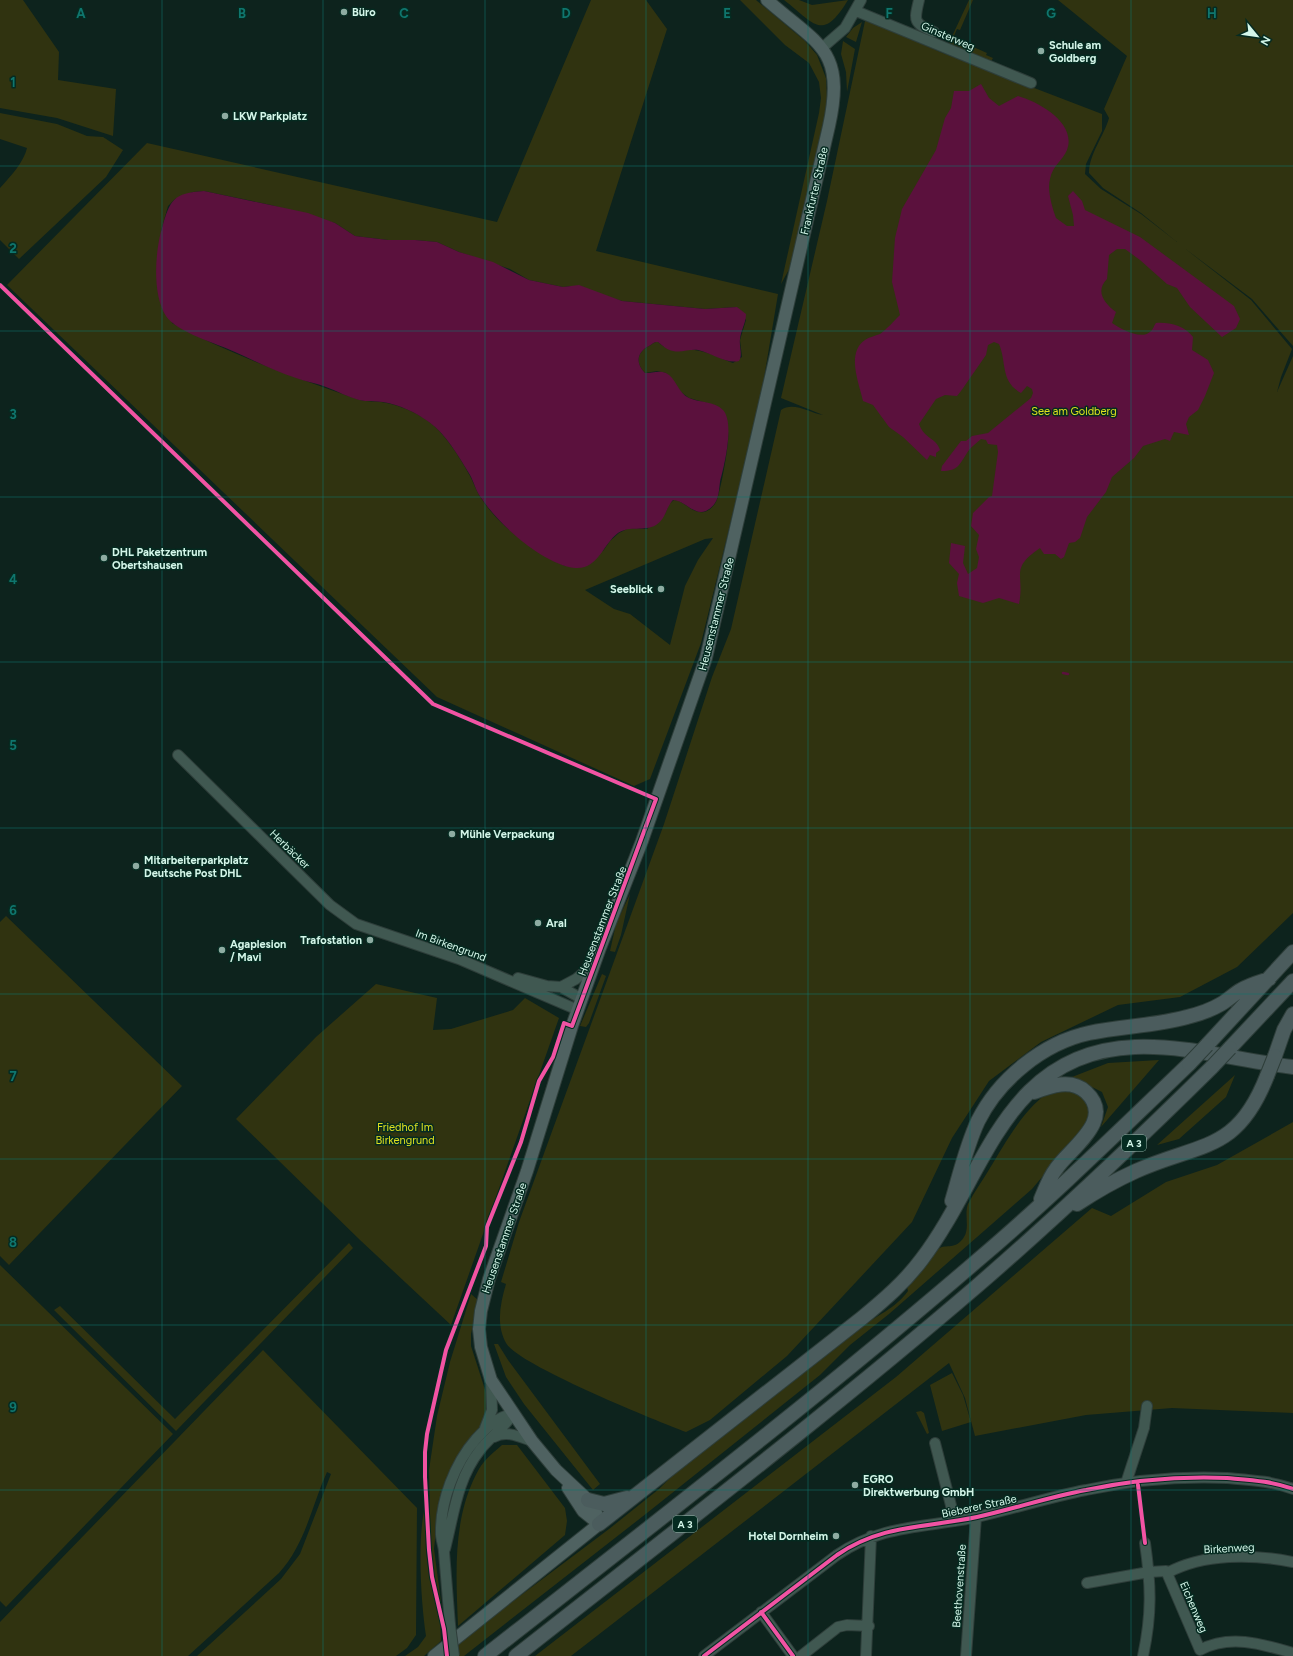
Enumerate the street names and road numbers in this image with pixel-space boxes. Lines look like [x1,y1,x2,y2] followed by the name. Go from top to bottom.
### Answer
[919,19,977,54] street label: Ginsterweg
[798,146,831,236] street label: Frankfurter Straße
[696,556,737,672] street label: Heusenstammer Straße
[267,827,313,872] street label: Herbäcker
[576,865,629,978] street label: Heusenstammer Straße
[414,927,488,964] street label: Im Birkengrund
[1122,1135,1146,1151] road number: A 3
[479,1181,530,1295] street label: Heusenstammer Straße
[940,1492,1018,1521] street label: Bieberer Straße
[673,1516,697,1532] road number: A 3
[1203,1541,1255,1556] street label: Birkenweg
[950,1544,969,1628] street label: Beethovenstraße
[1177,1580,1210,1635] street label: Eichenweg

